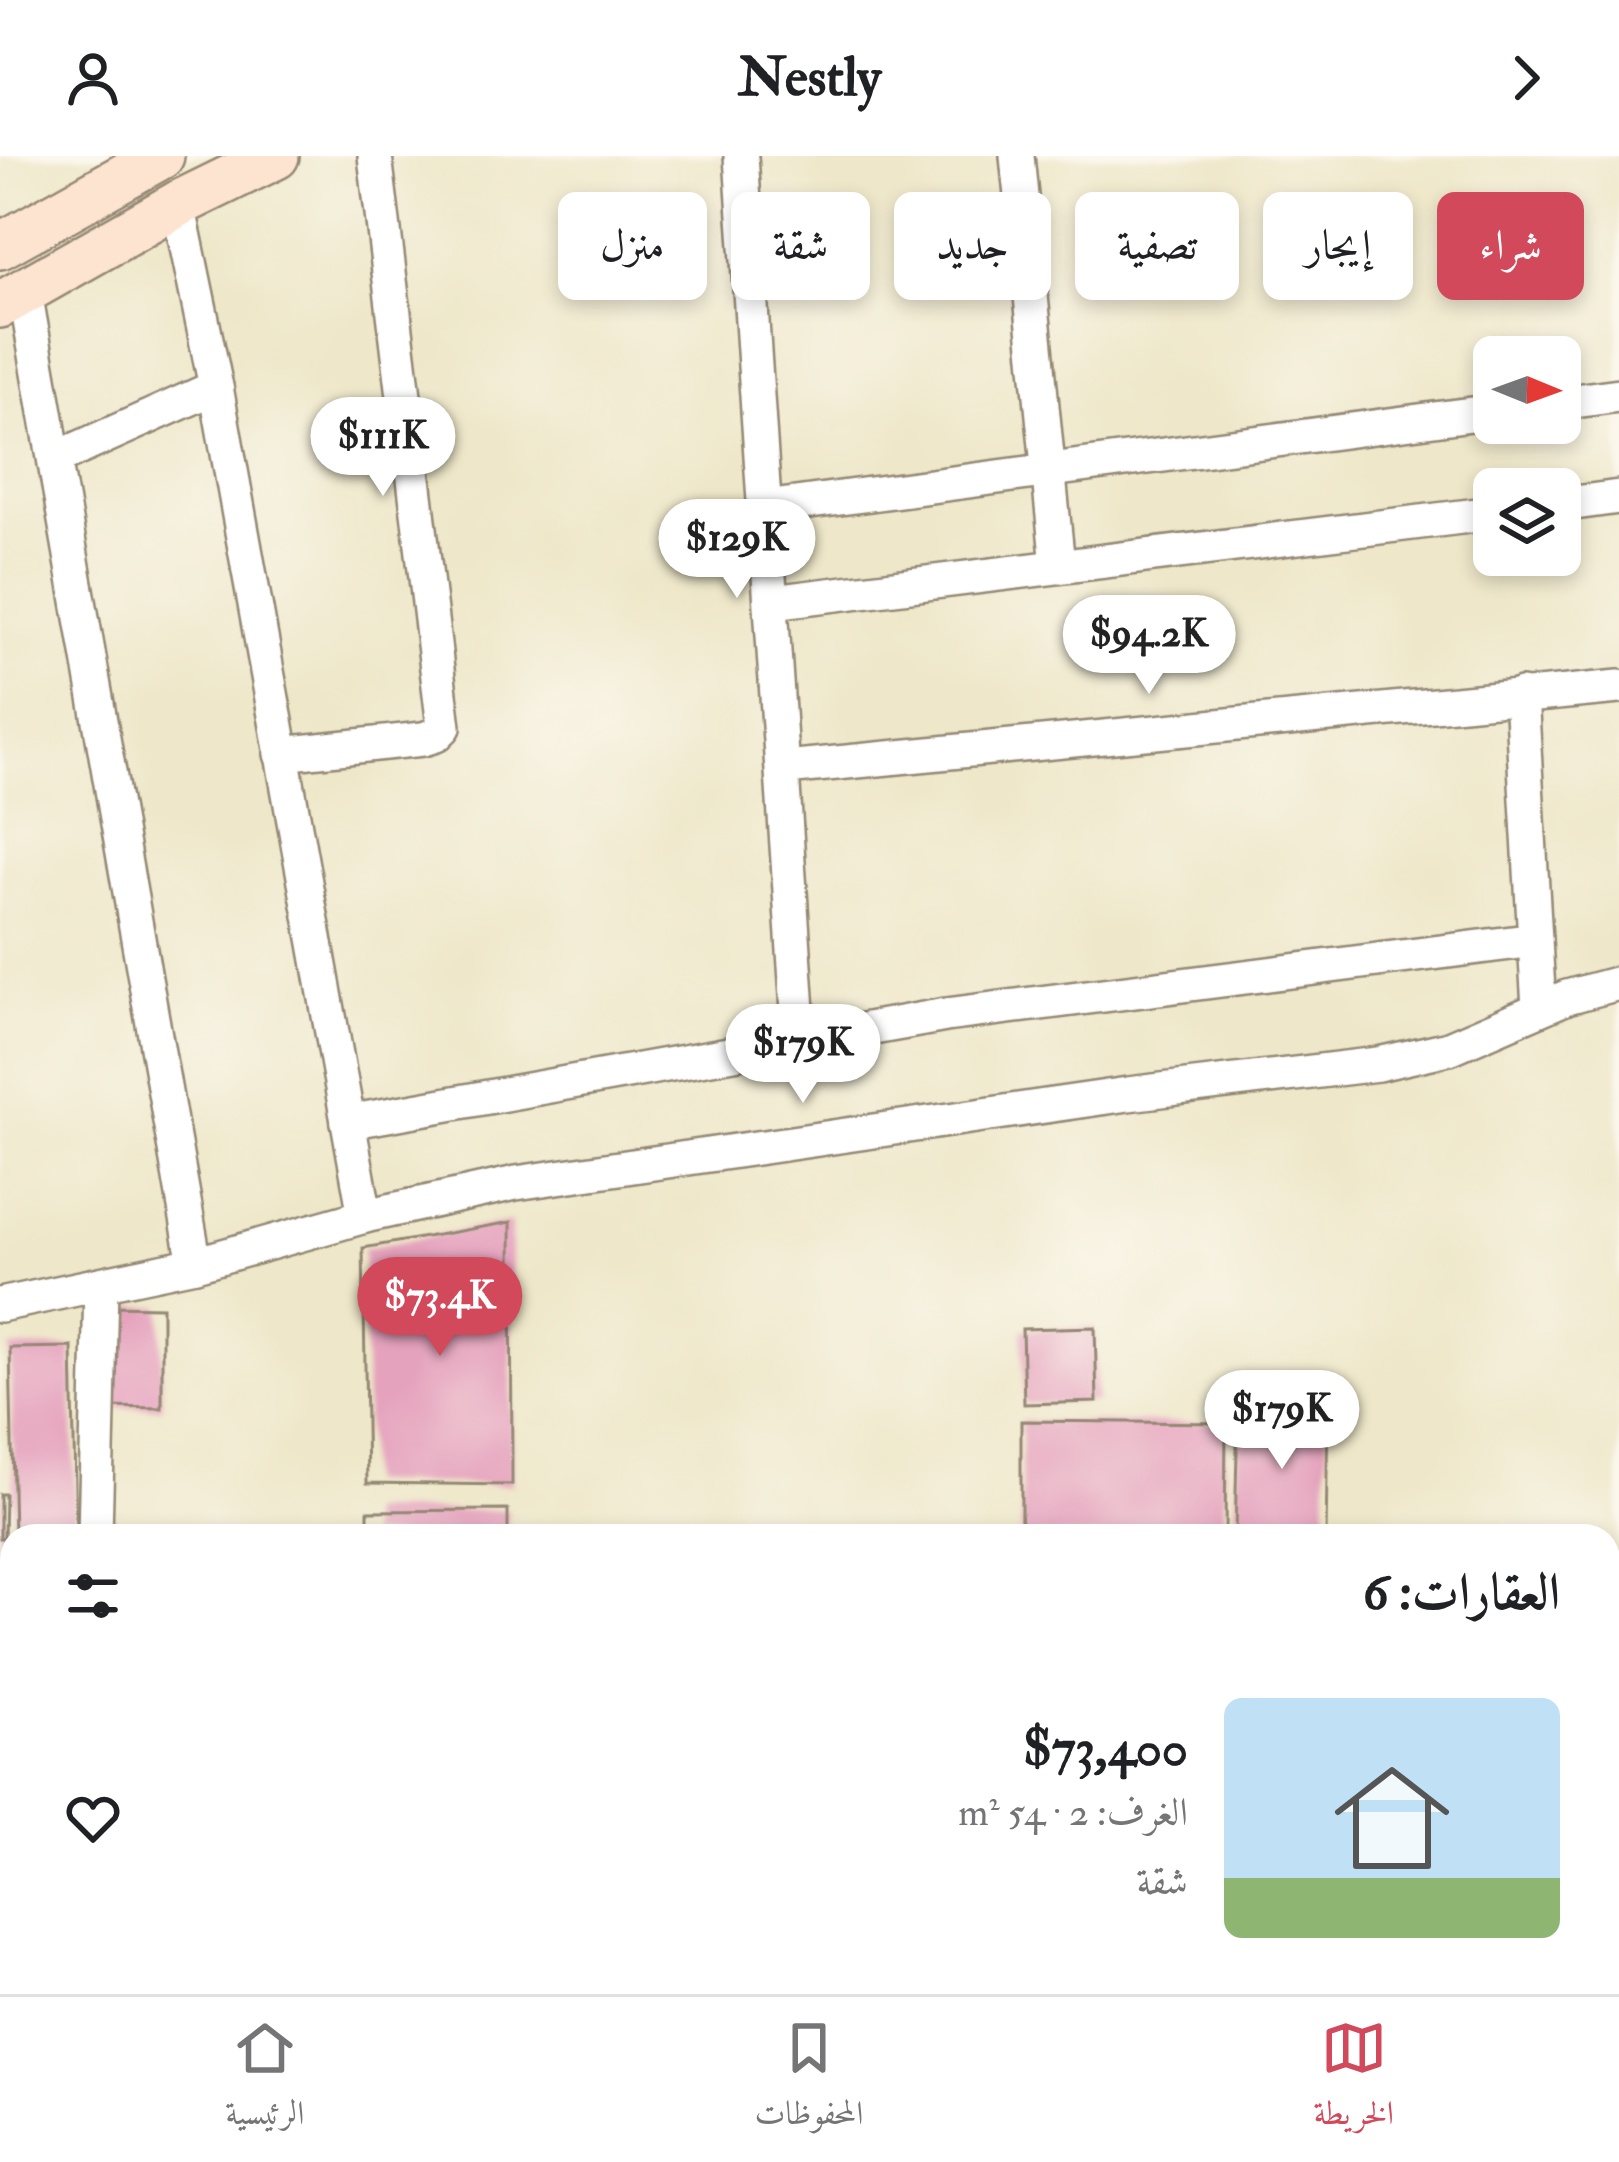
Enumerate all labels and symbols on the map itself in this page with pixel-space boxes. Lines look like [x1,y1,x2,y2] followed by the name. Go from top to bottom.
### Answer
[1473,336,1581,444] north arrow
[299,397,467,499] pin: $111K
[653,499,821,601] pin: $129K
[1051,595,1247,697] pin: $94.2K
[719,1004,887,1106] pin: $179K
[342,1257,538,1359] pin: $73.4K
[1198,1370,1366,1472] pin: $179K

